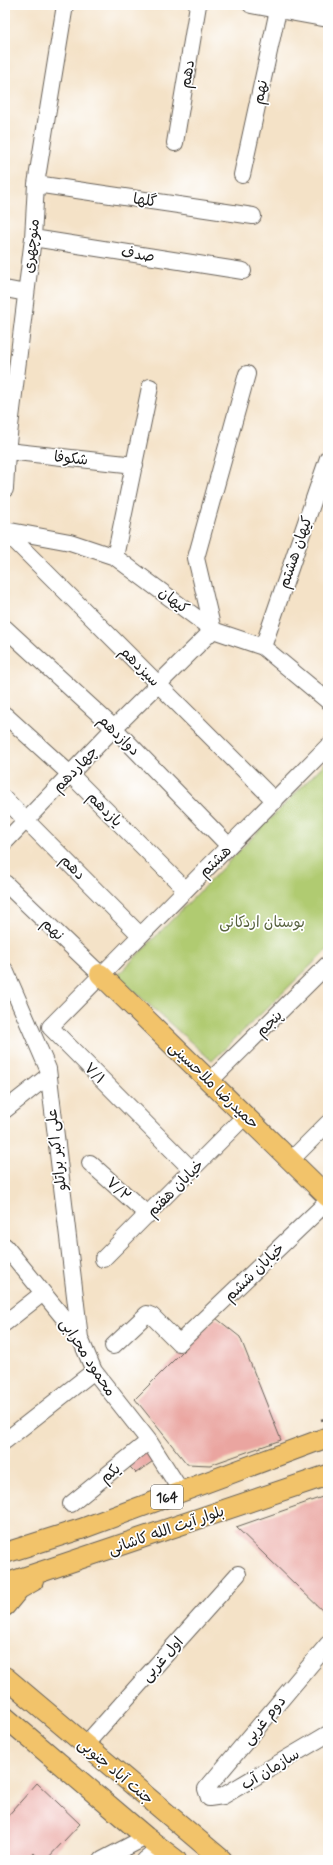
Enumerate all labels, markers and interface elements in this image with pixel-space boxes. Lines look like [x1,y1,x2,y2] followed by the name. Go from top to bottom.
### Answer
[176,58,201,90] street label: دهم
[249,78,274,106] street label: نهم
[132,189,158,213] street label: گلها
[19,218,45,274] street label: منوچهری
[120,242,156,267] street label: صدف
[53,447,89,471] street label: شکوفا
[274,513,319,591] street label: کیهان هشتم
[154,583,193,619] street label: کیهان
[115,642,164,691] street label: سیزدهم
[93,711,144,761] street label: دوازدهم
[49,742,104,798] street label: چهاردهم
[81,788,126,833] street label: یازدهم
[195,841,237,883] street label: هشتم
[54,851,89,886] street label: دهم
[219,913,305,933] park label: بوستان اردکانی
[36,914,68,946] street label: نهم
[252,1006,288,1042] street label: پنجم
[164,1037,263,1134] street label: حمیدرضا ملاحسینی
[79,1059,109,1089] street label: ۷/۱
[42,1108,72,1193] street label: علی اکبر براتلو
[143,1156,209,1222] street label: خیابان هفتم
[102,1173,135,1206] street label: ۷/۲
[220,1239,290,1307] street label: خیابان ششم
[54,1315,120,1401] street label: محمود محرابی
[96,1459,126,1489] street label: یکم
[151,1485,183,1509] road number: 164
[106,1502,227,1560] street label: بلوار آیت الله کاشانی
[137,1633,188,1687] street label: اول غربی
[238,1692,292,1750] street label: دوم غربی
[73,1734,157,1809] street label: جنت آباد جنوبی
[238,1745,303,1795] street label: سازمان آب

